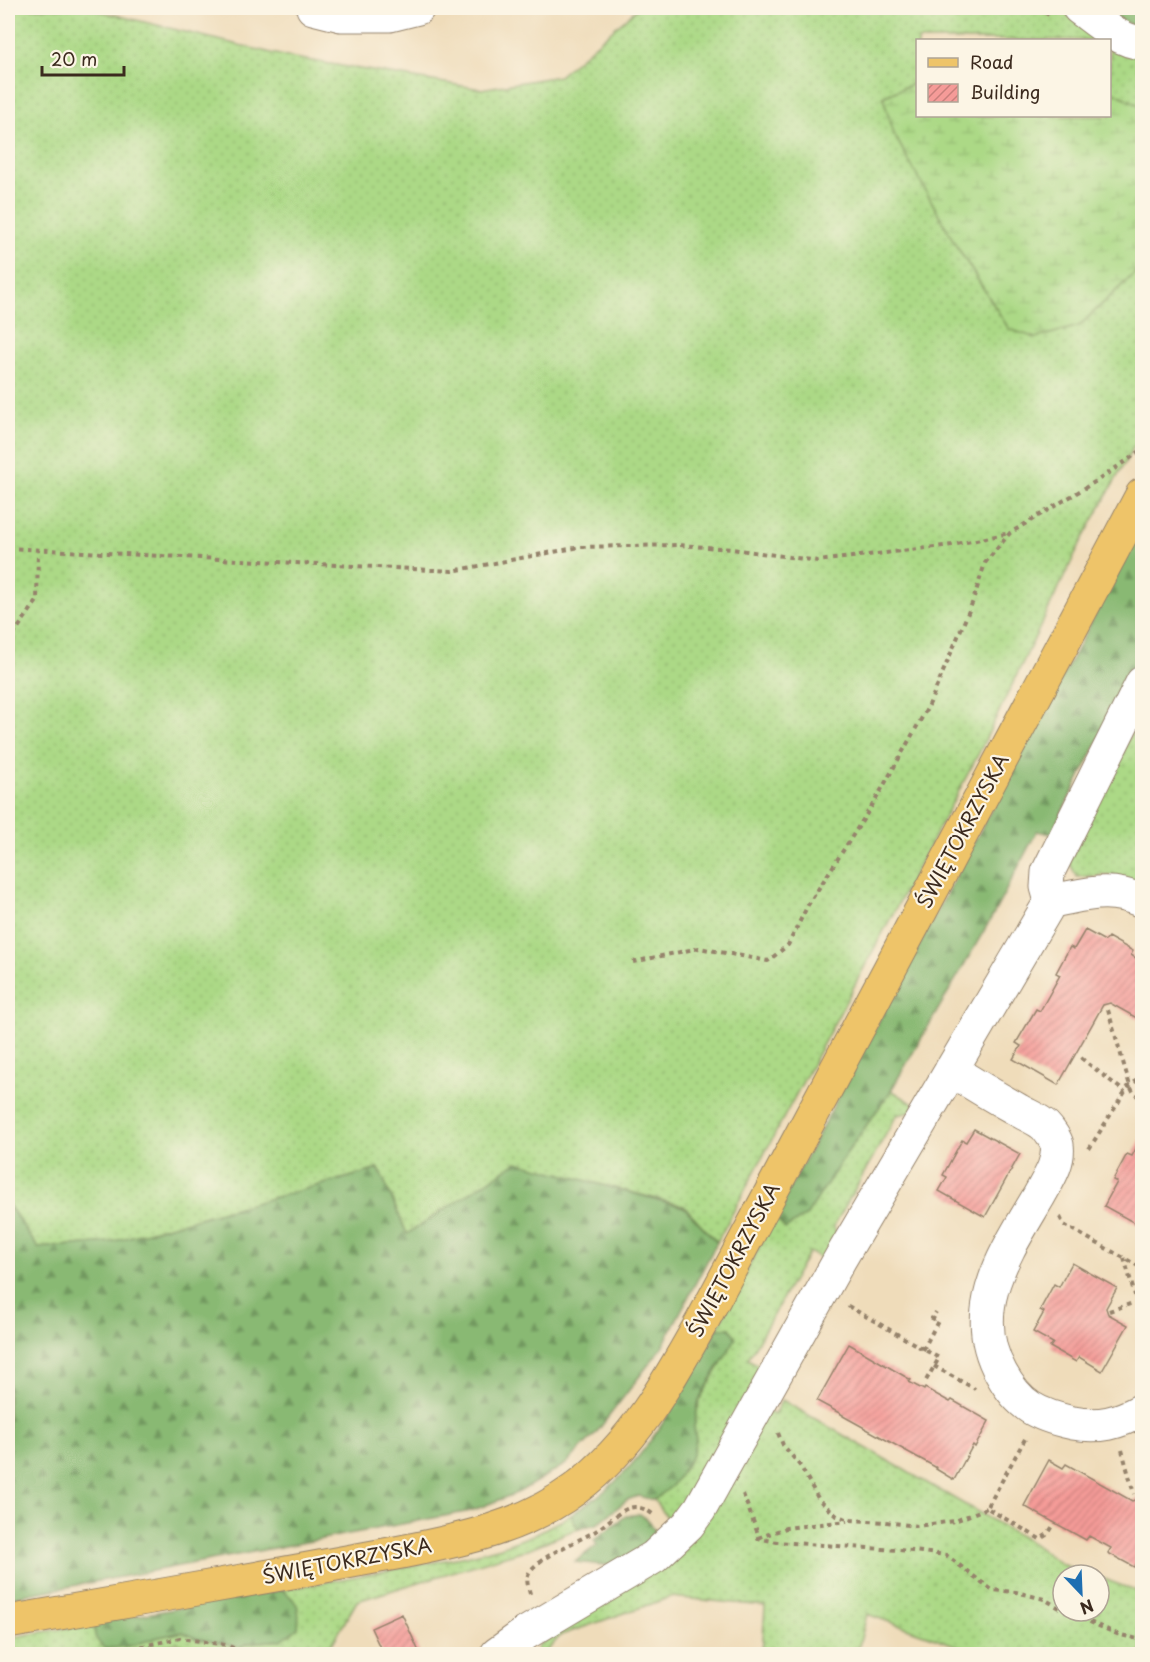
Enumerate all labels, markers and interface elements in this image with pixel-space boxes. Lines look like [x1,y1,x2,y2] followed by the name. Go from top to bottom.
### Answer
[42,39,124,77] scale bar
[916,39,1111,117] legend
[51,45,97,72] text: 20 m
[970,48,1014,75] text: Road
[970,78,1040,105] text: Building
[909,748,1016,913] street label: ŚWIĘTOKRZYSKA
[680,1177,787,1342] street label: ŚWIĘTOKRZYSKA
[260,1529,434,1591] street label: ŚWIĘTOKRZYSKA
[1051,1563,1111,1623] north arrow
[1077,1594,1098,1621] text: N

